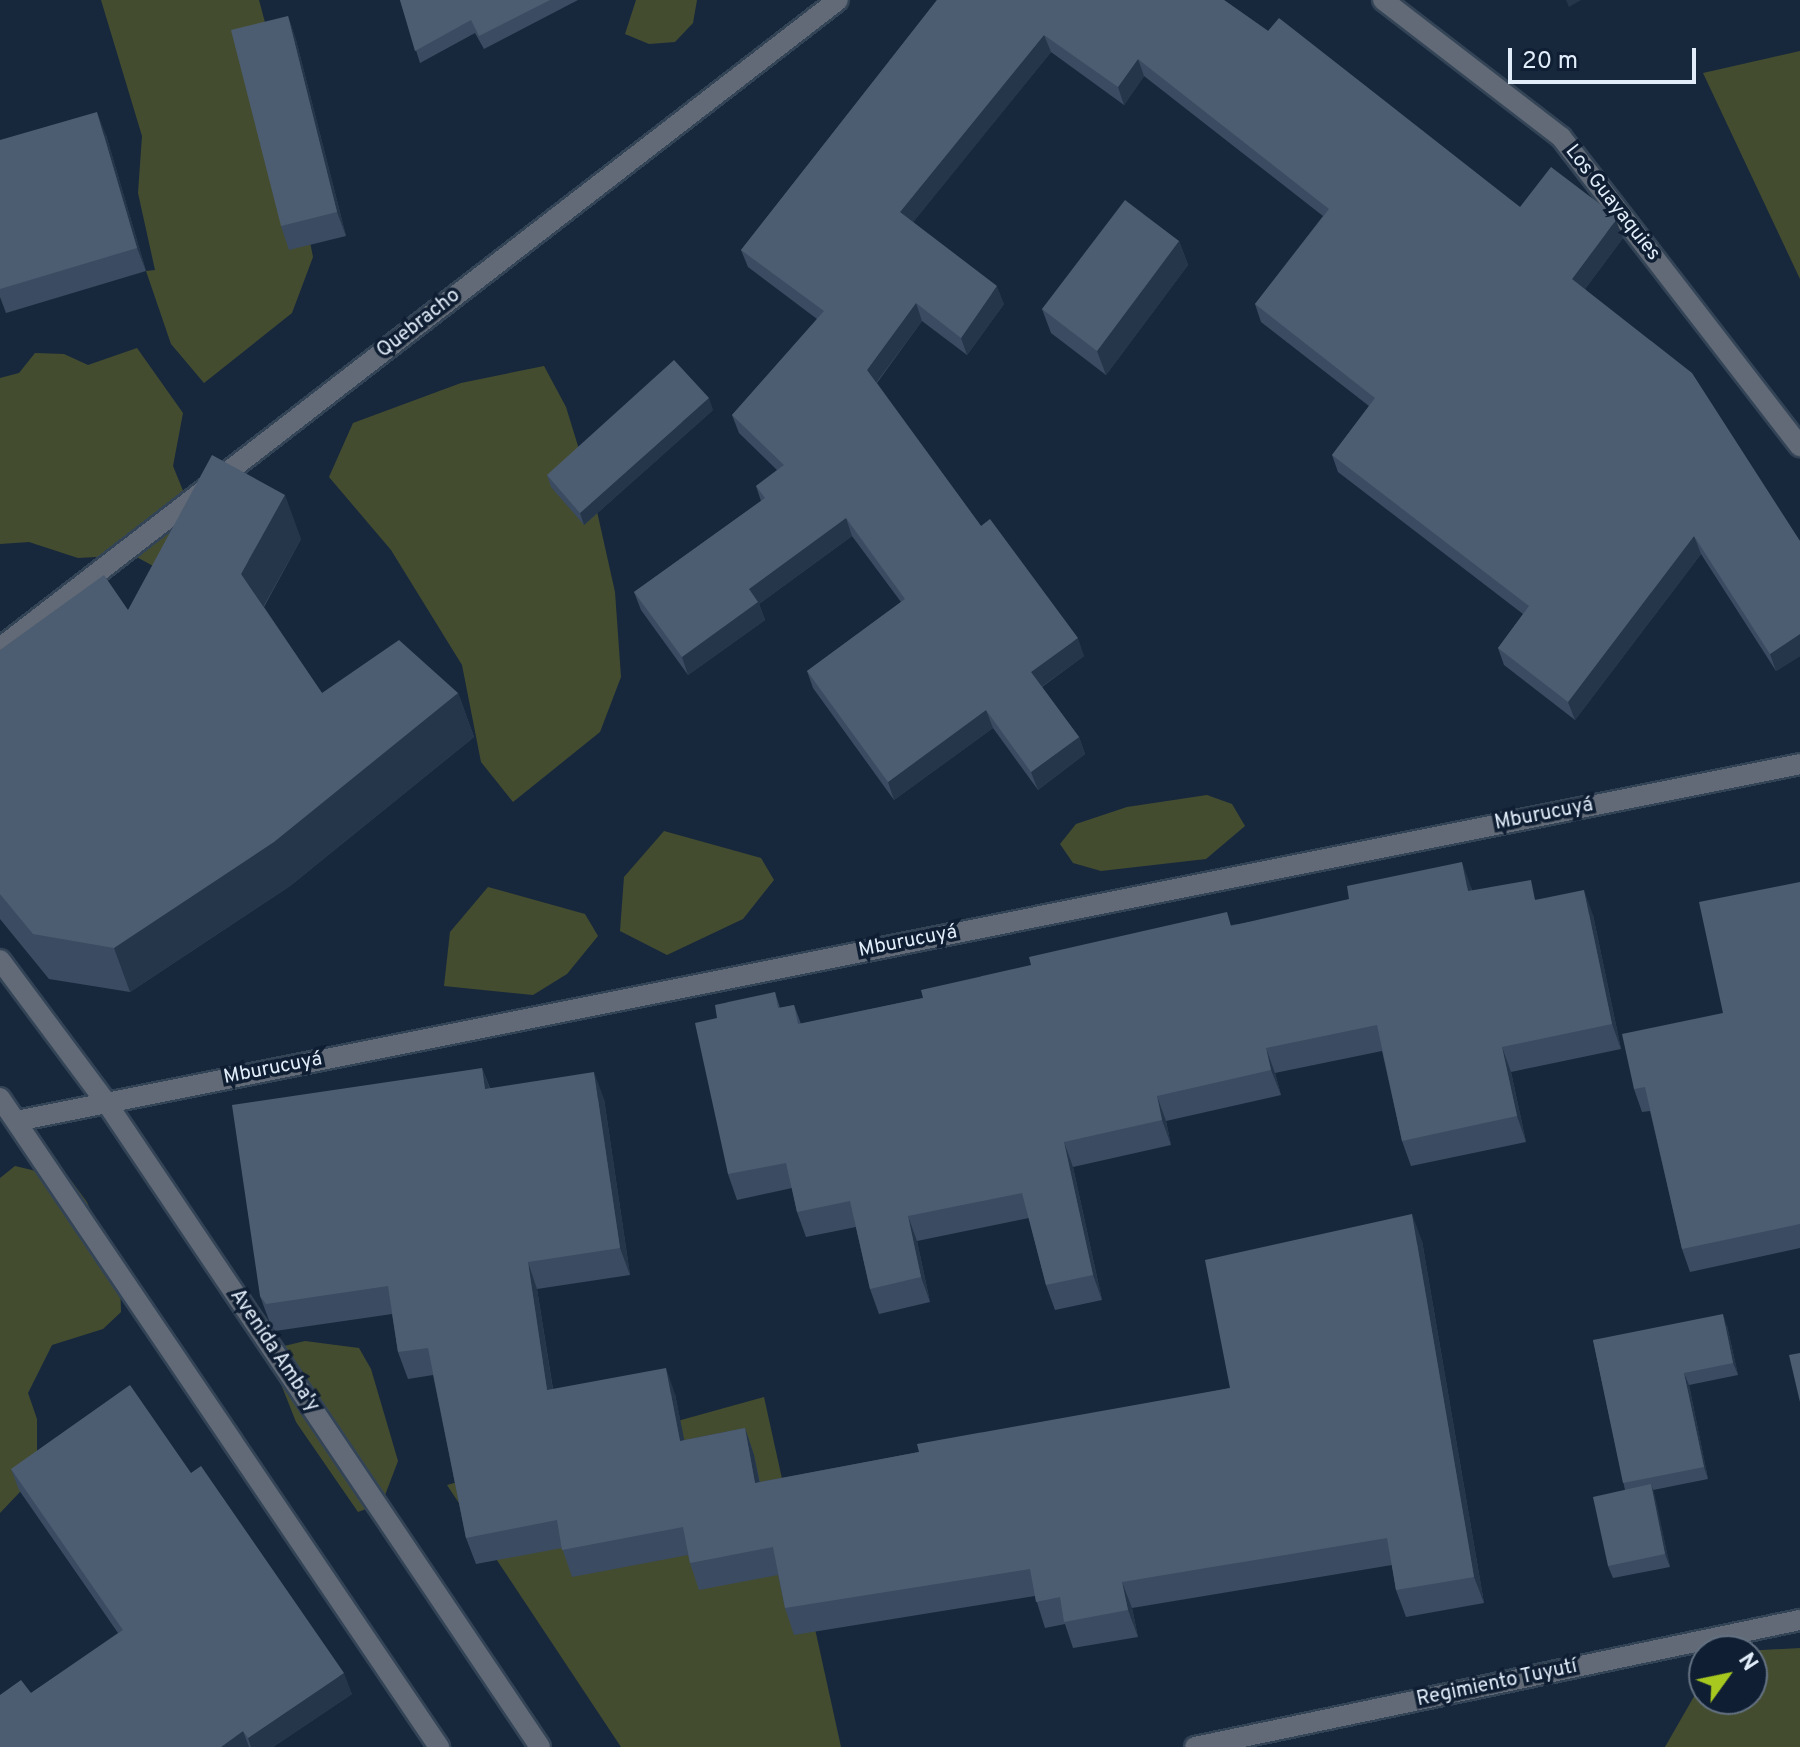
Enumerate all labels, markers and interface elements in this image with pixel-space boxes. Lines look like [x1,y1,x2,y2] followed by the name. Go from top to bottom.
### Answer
[1512,32,1700,82] scale bar
[1522,47,1578,77] text: 20 m
[1559,140,1665,266] street label: Los Guayaquies
[373,284,465,364] street label: Quebracho
[1493,794,1595,836] street label: Mburucuyá
[857,921,959,963] street label: Mburucuyá
[222,1048,324,1090] street label: Mburucuyá
[224,1285,324,1417] street label: Avenida Amba'y
[1688,1635,1768,1715] north arrow
[1731,1649,1762,1677] text: N
[1414,1655,1580,1713] street label: Regimiento Tuyutí

